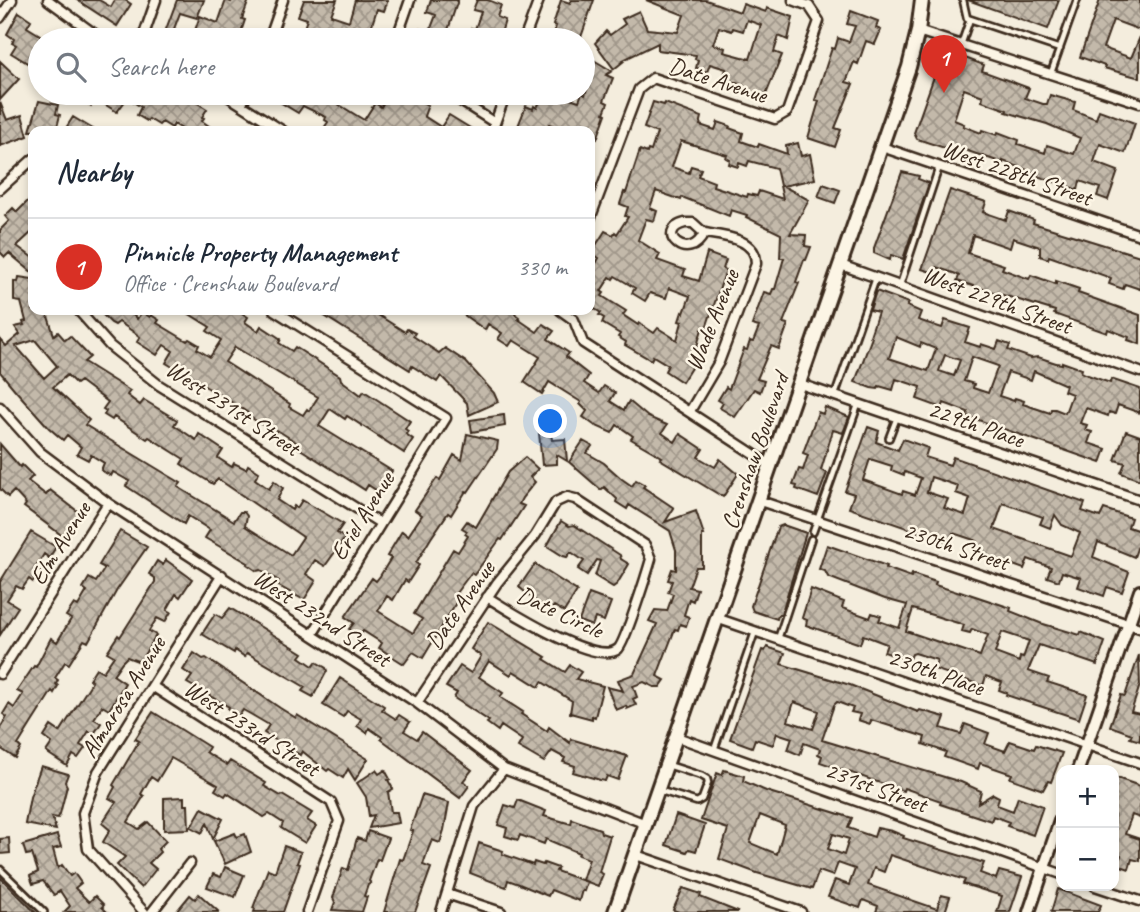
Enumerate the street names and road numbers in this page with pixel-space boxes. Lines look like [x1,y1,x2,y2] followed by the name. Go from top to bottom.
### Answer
[665,50,773,111] street label: Date Avenue
[938,133,1098,213] street label: West 228th Street
[919,259,1077,341] street label: West 229th Street
[678,263,747,375] street label: Wade Avenue
[161,354,307,463] street label: West 231st Street
[714,366,797,533] street label: Crenshaw Boulevard
[924,394,1030,455] street label: 229th Place
[323,464,402,566] street label: Eriel Avenue
[23,494,98,590] street label: Elm Avenue
[900,515,1014,578] street label: 230th Street
[419,553,503,655] street label: Date Avenue
[248,563,398,675] street label: West 232nd Street
[512,579,610,646] street label: Date Circle
[74,629,173,763] street label: Almarosa Avenue
[884,642,990,703] street label: 230th Place
[179,673,327,784] street label: West 233rd Street
[821,755,933,820] street label: 231st Street

